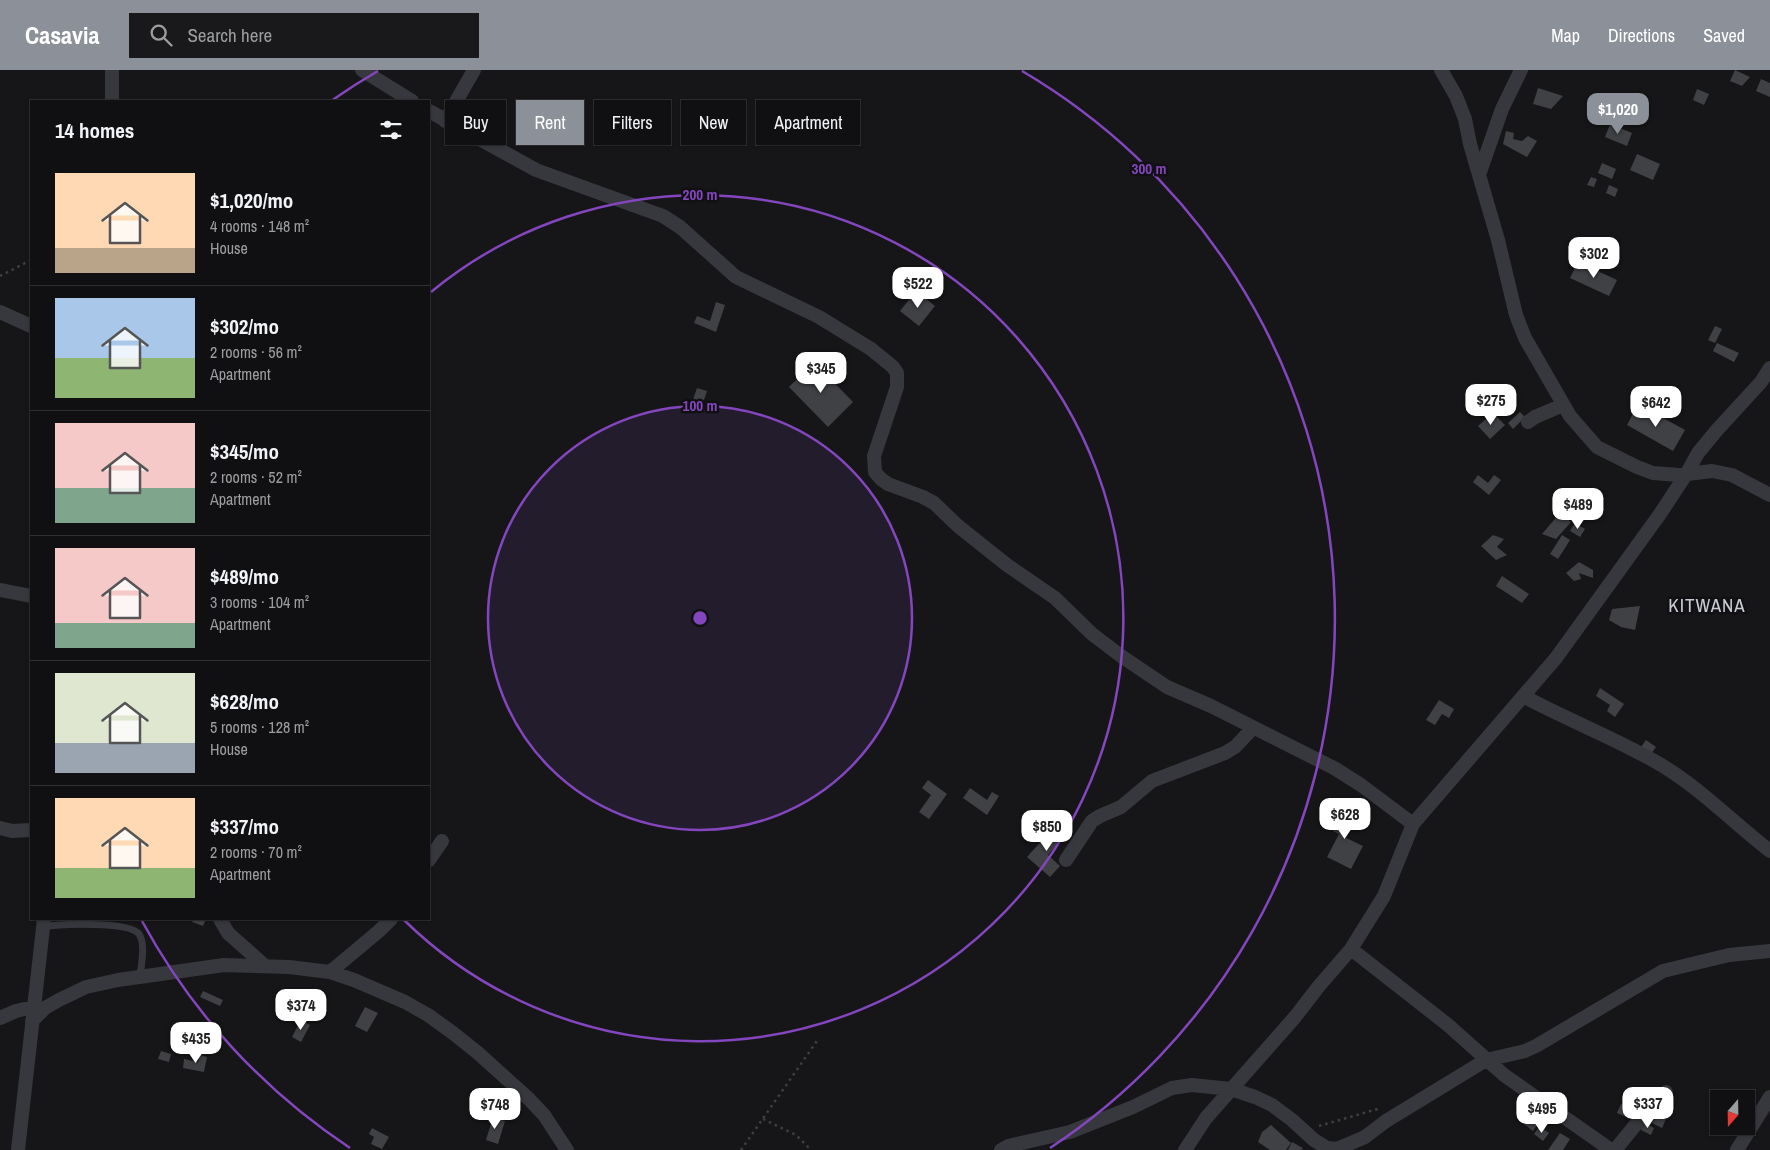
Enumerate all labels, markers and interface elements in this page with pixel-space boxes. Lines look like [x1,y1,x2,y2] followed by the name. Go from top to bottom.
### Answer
[129,13,479,58] search box
[25,19,99,51] text: Casavia
[147,21,175,49] icon: search
[187,22,272,48] text: Search here
[1551,23,1580,48] text: Map
[1608,23,1675,48] text: Directions
[1703,23,1745,48] text: Saved
[1577,92,1659,135] pin: $1,020
[1598,98,1638,120] text: $1,020
[445,100,506,145] chip: Buy
[516,100,584,145] chip: Rent
[594,100,671,145] chip: Filters
[681,100,746,145] chip: New
[756,100,860,145] chip: Apartment
[55,116,134,145] text: 14 homes
[377,116,405,144] icon: filters
[1132,158,1166,179] text: 300 m
[683,184,717,205] text: 200 m
[210,186,293,215] text: $1,020/mo
[95,193,155,253] icon: home
[210,215,309,237] text: 4 rooms · 148 m²
[1564,236,1624,279] pin: $302
[210,237,248,259] text: House
[1579,242,1609,264] text: $302
[888,266,948,309] pin: $522
[903,272,933,294] text: $522
[210,312,279,341] text: $302/mo
[95,318,155,378] icon: home
[210,341,302,363] text: 2 rooms · 56 m²
[791,352,851,394] pin: $345
[806,357,836,379] text: $345
[210,363,271,385] text: Apartment
[1461,384,1521,426] pin: $275
[1626,386,1686,428] pin: $642
[1476,389,1506,411] text: $275
[1641,391,1671,413] text: $642
[683,395,717,416] text: 100 m
[210,437,279,466] text: $345/mo
[95,443,155,503] icon: home
[210,466,302,488] text: 2 rooms · 52 m²
[210,488,271,510] text: Apartment
[1548,488,1608,530] pin: $489
[1563,493,1593,515] text: $489
[210,562,279,591] text: $489/mo
[95,568,155,628] icon: home
[210,591,309,613] text: 3 rooms · 104 m²
[1668,592,1746,618] district label: KITWANA
[691,609,709,627] centre of rings
[210,613,271,635] text: Apartment
[210,687,279,716] text: $628/mo
[95,693,155,753] icon: home
[210,716,309,738] text: 5 rooms · 128 m²
[210,738,248,760] text: House
[1315,798,1375,840] pin: $628
[1330,803,1360,825] text: $628
[1017,810,1077,852] pin: $850
[210,812,279,841] text: $337/mo
[1032,815,1062,837] text: $850
[95,818,155,878] icon: home
[210,841,302,863] text: 2 rooms · 70 m²
[210,863,271,885] text: Apartment
[271,988,331,1031] pin: $374
[286,994,316,1016] text: $374
[166,1022,226,1064] pin: $435
[181,1027,211,1049] text: $435
[1618,1086,1678,1129] pin: $337
[465,1088,525,1130] pin: $748
[1710,1090,1755,1135] north arrow
[1710,1090,1755,1135] map controls
[1512,1092,1572,1134] pin: $495
[1633,1092,1663,1114] text: $337
[480,1093,510,1115] text: $748
[1527,1097,1557,1119] text: $495

